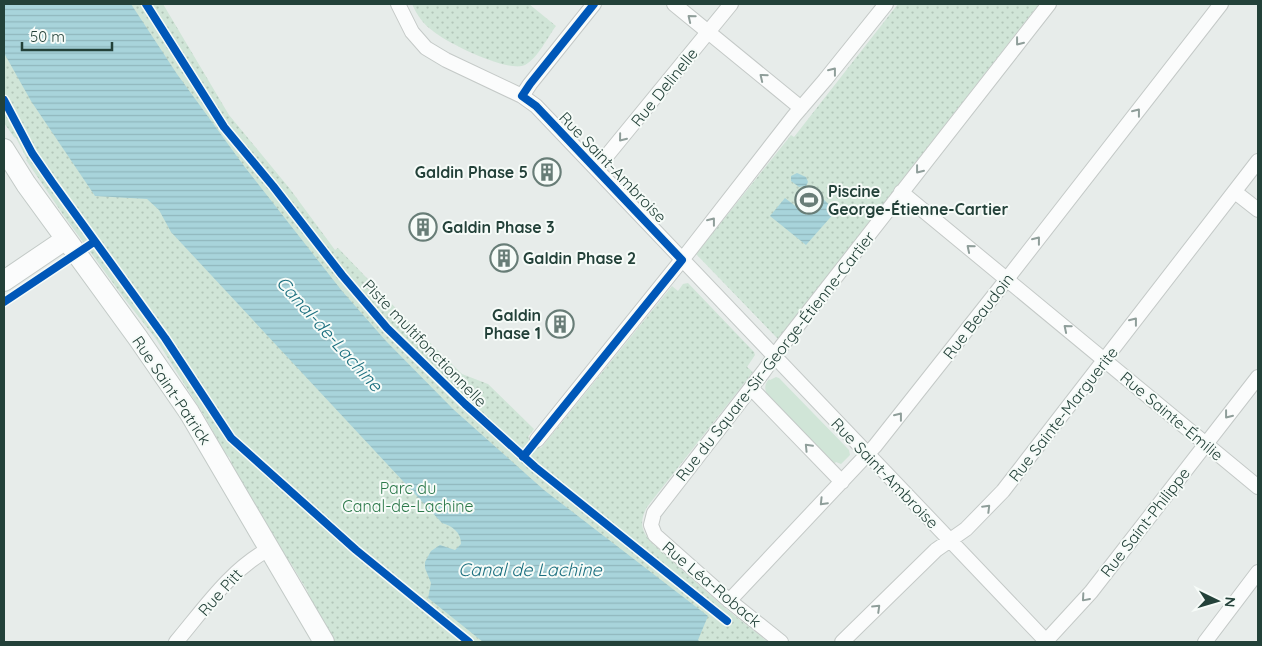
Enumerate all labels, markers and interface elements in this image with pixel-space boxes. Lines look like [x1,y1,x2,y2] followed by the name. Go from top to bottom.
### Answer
[688,15,697,23] one-way arrow
[22,20,112,52] scale bar
[30,27,65,46] text: 50 m
[1017,36,1025,45] one-way arrow
[626,44,702,130] street label: Rue Delinelle
[827,68,835,77] one-way arrow
[760,74,769,83] one-way arrow
[555,107,671,227] street label: Rue Saint-Ambroise
[1131,108,1140,118] one-way arrow
[620,132,628,141] one-way arrow
[532,157,562,187] building icon: Galdin Phase 5
[415,162,528,182] place label: Galdin Phase 5
[916,164,924,173] one-way arrow
[828,181,1008,219] place label: Piscine George-Étienne-Cartier
[794,185,824,215] sports icon: Piscine George-Étienne-Cartier
[408,212,438,242] building icon: Galdin Phase 3
[442,217,555,237] place label: Galdin Phase 3
[707,218,716,227] one-way arrow
[671,227,879,485] street label: Rue du Square-Sir-George-Étienne-Cartier
[1032,237,1040,246] one-way arrow
[489,243,519,273] building icon: Galdin Phase 2
[966,244,975,253] one-way arrow
[523,248,636,268] place label: Galdin Phase 2
[938,269,1018,363] street label: Rue Beaudoin
[271,271,388,397] water label: Canal-de-Lachine
[359,275,491,411] street label: Piste multifonctionnelle
[484,305,541,343] place label: Galdin Phase 1
[545,309,575,339] building icon: Galdin Phase 1
[1128,317,1137,327] one-way arrow
[1064,326,1073,334] one-way arrow
[128,332,216,448] street label: Rue Saint-Patrick
[1004,342,1122,486] street label: Rue Sainte-Marguerite
[1116,367,1228,465] street label: Rue Sainte-Émilie
[1226,409,1234,418] one-way arrow
[893,412,902,422] one-way arrow
[827,413,943,533] street label: Rue Saint-Ambroise
[805,443,814,452] one-way arrow
[1096,463,1194,581] street label: Rue Saint-Philippe
[342,478,474,516] park label: Parc du Canal-de-Lachine
[820,496,829,505] one-way arrow
[981,505,990,514] one-way arrow
[658,537,766,631] street label: Rue Léa-Roback
[458,558,603,581] water label: Canal de Lachine
[194,564,246,620] street label: Rue Pitt
[1192,576,1242,626] north arrow
[1082,593,1091,602] one-way arrow
[1221,596,1239,608] text: N
[871,605,880,614] one-way arrow

